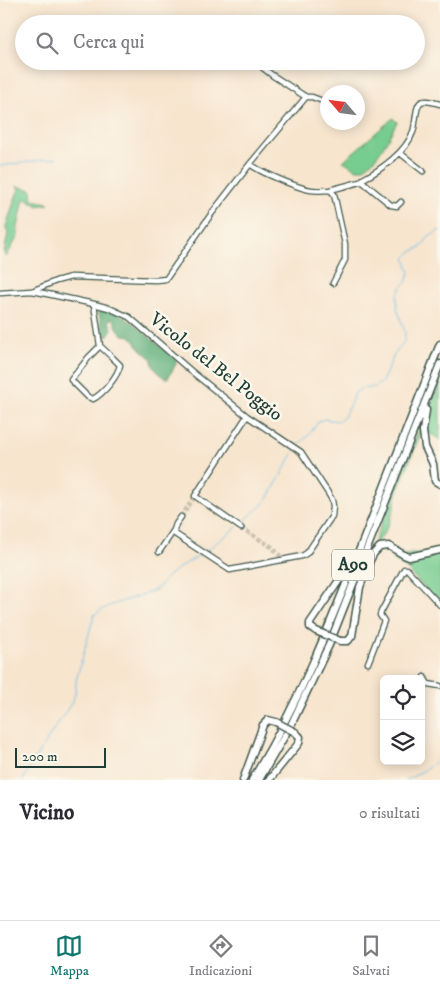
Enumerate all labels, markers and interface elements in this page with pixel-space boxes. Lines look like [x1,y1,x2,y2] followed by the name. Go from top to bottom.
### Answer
[15,15,425,70] search box
[33,29,61,57] icon: search
[73,31,144,54] text: Cerca qui
[320,85,365,130] north arrow
[144,307,287,426] street label: Vicolo del Bel Poggio
[332,550,374,580] road number: A90
[380,675,425,765] map controls
[380,675,425,720] button: locate
[380,720,425,765] button: layers
[15,745,106,768] scale bar
[22,748,57,766] text: 200 m
[20,800,74,826] text: Vicino
[359,803,420,823] text: 0 risultati
[50,932,89,980] tab: Mappa
[189,932,252,980] tab: Indicazioni
[352,932,390,980] tab: Salvati

